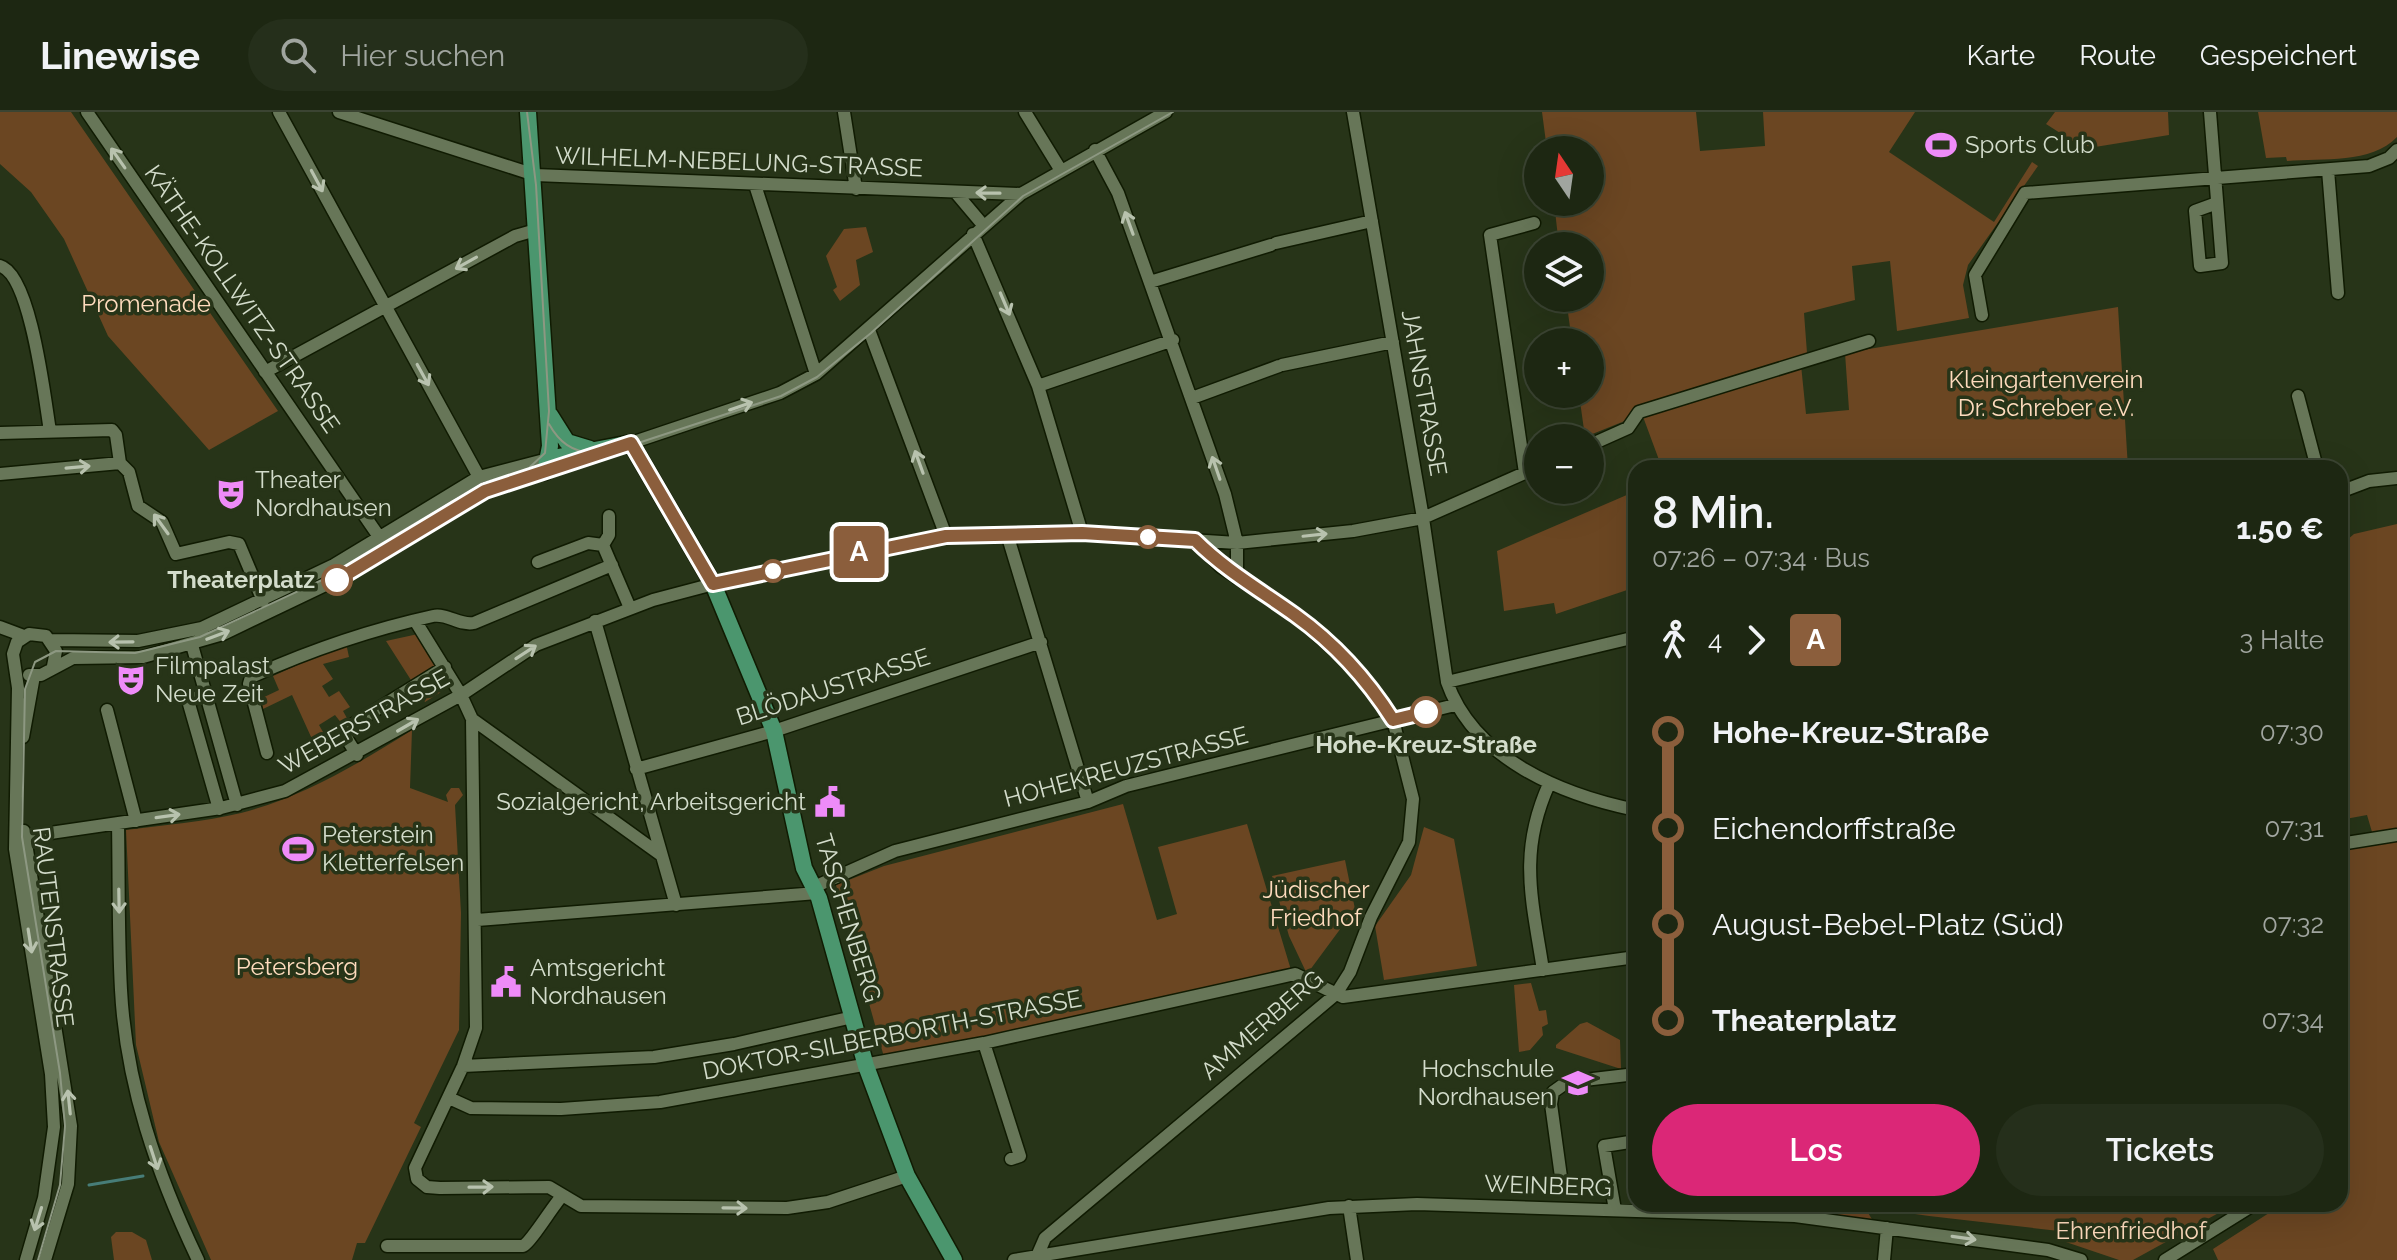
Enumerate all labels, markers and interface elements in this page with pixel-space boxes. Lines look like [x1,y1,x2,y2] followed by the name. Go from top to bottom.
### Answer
[248,19,808,91] search box
[40,33,200,78] text: Linewise
[276,33,320,77] icon: search
[340,38,505,73] text: Hier suchen
[1966,39,2035,72] text: Karte
[2079,39,2156,72] text: Route
[2200,39,2357,72] text: Gespeichert
[1924,128,1958,162] sports icon: Sports Club
[1965,130,2095,159] place label: Sports Club
[1524,136,1604,216] north arrow
[1524,136,1604,504] map controls
[555,141,923,182] street label: WILHELM-NEBELUNG-STRASSE
[110,147,126,169] one-way arrow
[139,159,346,438] street label: KÄTHE-KOLLWITZ-STRASSE
[309,168,325,192] one-way arrow
[975,185,1002,201] one-way arrow
[1121,211,1135,236] one-way arrow
[1524,232,1604,312] button: layers
[455,255,478,271] one-way arrow
[81,289,211,318] park label: Promenade
[999,292,1013,316] one-way arrow
[1396,308,1453,478] street label: JAHNSTRASSE
[1524,328,1604,408] button: +
[415,363,431,387] one-way arrow
[1948,365,2144,422] park label: Kleingartenverein Dr. Schreber e.V.
[728,398,753,413] one-way arrow
[1524,424,1604,504] button: −
[911,451,925,475] one-way arrow
[1208,455,1223,480] one-way arrow
[64,459,91,474] one-way arrow
[255,465,392,522] place label: Theater Nordhausen
[214,477,248,511] theatre icon: Theater Nordhausen
[1652,487,1774,538] text: 8 Min.
[2236,511,2324,546] text: 1.50 €
[153,514,170,535] one-way arrow
[833,526,885,578] line badge: A
[1137,526,1159,548] unlabelled marker
[1301,527,1328,542] one-way arrow
[850,535,868,568] text: A
[1652,543,1870,573] text: 07:26 – 07:34 · Bus
[762,560,784,582] unlabelled marker
[167,565,315,594] place label: Theaterplatz
[322,565,352,595] marker: Theaterplatz
[1652,618,1696,662] icon: walk
[1734,618,1778,662] icon: forward
[1806,623,1825,656] text: A
[1708,625,1722,655] text: 4
[2239,625,2324,655] text: 3 Halte
[205,627,230,641] one-way arrow
[108,634,135,649] one-way arrow
[732,642,933,732] street label: BLÖDAUSTRASSE
[515,643,537,660] one-way arrow
[155,651,270,708] place label: Filmpalast Neue Zeit
[114,663,148,697] theatre icon: Filmpalast Neue Zeit
[273,663,454,780] street label: WEBERSTRASSE
[1411,697,1441,727] marker: Hohe-Kreuz-Straße
[1712,715,1989,750] text: Hohe-Kreuz-Straße
[396,717,419,733] one-way arrow
[2260,717,2324,747] text: 07:30
[1001,720,1251,813] street label: HOHEKREUZSTRASSE
[1315,730,1537,759] place label: Hohe-Kreuz-Straße
[813,785,847,819] public building icon: Sozialgericht, Arbeitsgericht
[496,787,806,816] place label: Sozialgericht, Arbeitsgericht
[155,808,180,823] one-way arrow
[1712,811,1956,846] text: Eichendorffstraße
[2264,813,2324,843] text: 07:31
[322,820,464,877] place label: Peterstein Kletterfelsen
[27,825,80,1029] street label: RAUTENSTRASSE
[809,830,888,1005] street label: TASCHENBERG
[281,832,315,866] sports icon: Peterstein Kletterfelsen
[1262,875,1370,932] park label: Jüdischer Friedhof
[112,887,127,914] one-way arrow
[1712,907,2064,942] text: August-Bebel-Platz (Süd)
[2262,909,2324,939] text: 07:32
[23,928,38,953] one-way arrow
[236,952,358,981] park label: Petersberg
[530,953,667,1010] place label: Amtsgericht Nordhausen
[1195,964,1329,1085] street label: AMMERBERG
[489,965,523,999] public building icon: Amtsgericht Nordhausen
[700,983,1084,1086] street label: DOKTOR-SILBERBORTH-STRASSE
[1712,1003,1897,1038] text: Theaterplatz
[2261,1005,2324,1035] text: 07:34
[1417,1054,1554,1111] place label: Hochschule Nordhausen
[1561,1066,1595,1100] school or university icon: Hochschule Nordhausen
[61,1089,76,1116] one-way arrow
[1652,1104,1980,1196] button: Los
[1996,1104,2324,1196] button: Tickets
[147,1144,162,1170] one-way arrow
[1484,1169,1612,1202] street label: WEINBERG
[467,1179,494,1194] one-way arrow
[721,1200,748,1215] one-way arrow
[30,1205,45,1231] one-way arrow
[2055,1216,2208,1245] park label: Ehrenfriedhof
[1951,1231,1976,1246] one-way arrow

